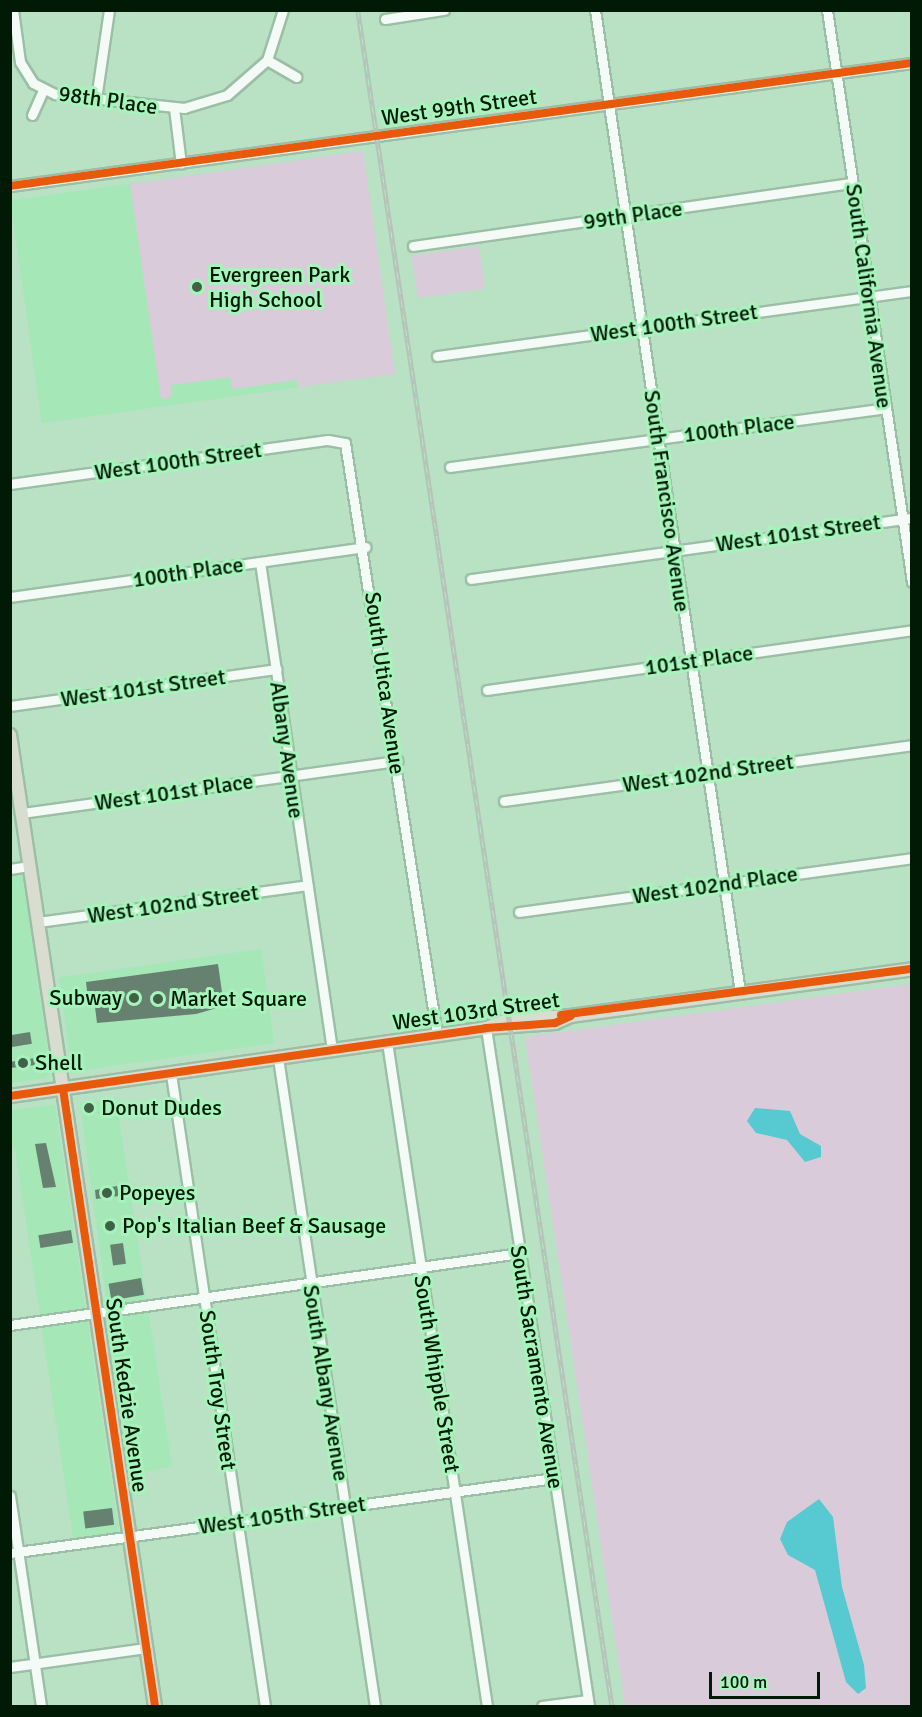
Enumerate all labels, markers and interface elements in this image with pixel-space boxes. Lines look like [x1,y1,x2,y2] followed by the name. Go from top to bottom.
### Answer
[57,80,159,120] street label: 98th Place
[380,83,538,131] street label: West 99th Street
[840,182,898,410] street label: South California Avenue
[582,195,684,235] street label: 99th Place
[209,261,350,312] place label: Evergreen Park High School
[190,280,204,294] marker: Evergreen Park High School
[589,298,759,348] street label: West 100th Street
[638,388,696,614] street label: South Francisco Avenue
[682,408,796,448] street label: 100th Place
[93,436,263,486] street label: West 100th Street
[714,508,882,558] street label: West 101st Street
[131,551,245,593] street label: 100th Place
[359,590,411,776] street label: South Utica Avenue
[643,639,755,681] street label: 101st Place
[59,663,227,713] street label: West 101st Street
[264,680,310,820] street label: Albany Avenue
[621,748,795,798] street label: West 102nd Street
[93,768,255,816] street label: West 101st Place
[631,860,799,910] street label: West 102nd Place
[86,879,260,929] street label: West 102nd Street
[49,985,122,1011] place label: Subway
[170,986,307,1012] place label: Market Square
[391,986,561,1036] street label: West 103rd Street
[127,991,141,1005] marker: Subway
[151,992,165,1006] marker: Market Square
[35,1050,83,1076] place label: Shell
[16,1056,30,1070] marker: Shell
[101,1095,222,1121] place label: Donut Dudes
[82,1101,96,1115] marker: Donut Dudes
[119,1180,195,1206] place label: Popeyes
[100,1186,114,1200] marker: Popeyes
[122,1213,386,1239] place label: Pop's Italian Beef & Sausage
[103,1219,117,1233] marker: Pop's Italian Beef & Sausage
[505,1243,569,1491] street label: South Sacramento Avenue
[408,1273,466,1475] street label: South Whipple Street
[297,1283,355,1483] street label: South Albany Avenue
[100,1296,154,1494] street label: South Kedzie Avenue
[194,1308,242,1472] street label: South Troy Street
[197,1490,367,1540] street label: West 105th Street
[712,1660,823,1698] scale bar
[720,1671,767,1693] text: 100 m

